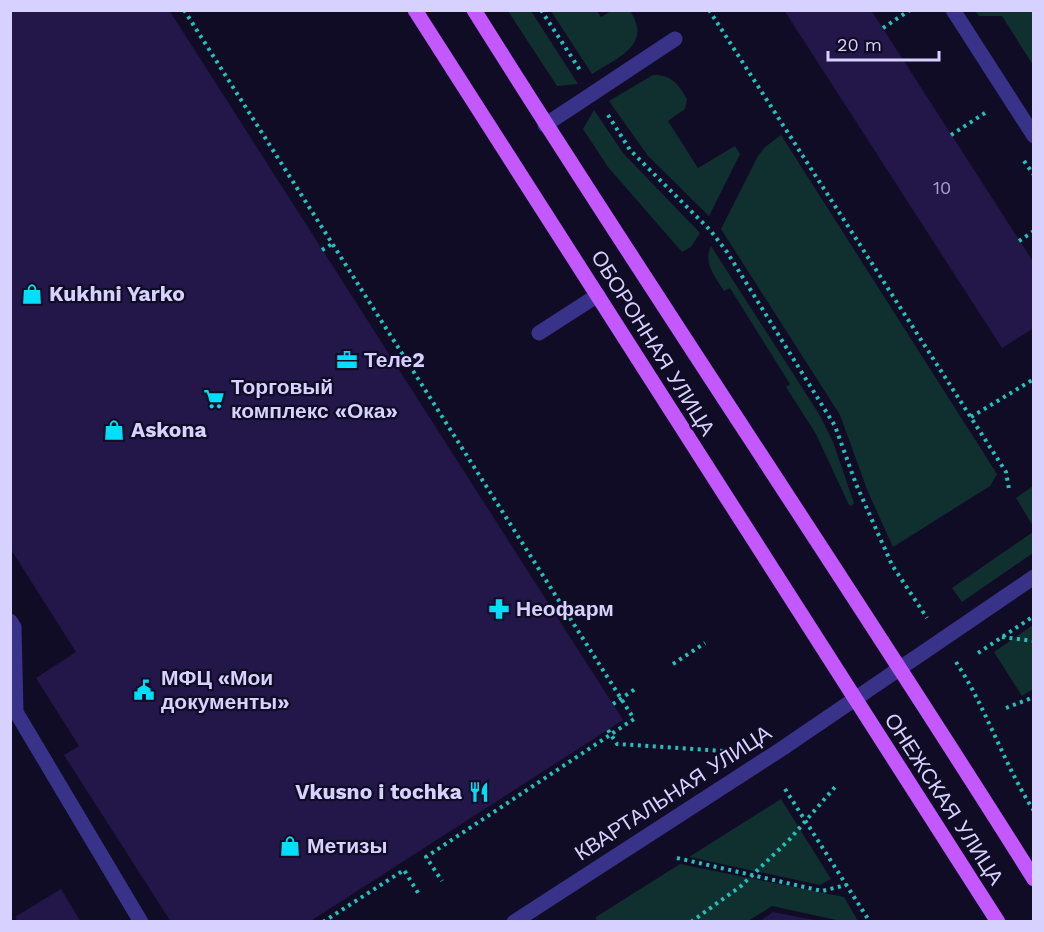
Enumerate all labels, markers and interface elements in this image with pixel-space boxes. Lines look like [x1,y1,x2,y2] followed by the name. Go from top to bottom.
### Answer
[828,24,939,62] scale bar
[837,34,882,55] text: 20 m
[933,177,951,198] house number: 10
[586,245,721,440] street label: ОБОРОННАЯ УЛИЦА
[49,281,185,306] place label: Kukhni Yarko
[20,282,44,306] shop icon: Kukhni Yarko
[364,347,425,372] place label: Теле2
[335,348,359,372] office icon: Теле2
[231,374,398,423] place label: Торговый комплекс «Ока»
[202,387,226,411] supermarket icon: Торговый комплекс «Ока»
[131,417,207,442] place label: Askona
[102,418,126,442] shop icon: Askona
[516,596,614,621] place label: Неофарм
[487,597,511,621] pharmacy icon: Неофарм
[161,665,289,714] place label: МФЦ «Мои документы»
[132,678,156,702] public building icon: МФЦ «Мои документы»
[880,708,1009,889] street label: ОНЕЖСКАЯ УЛИЦА
[570,720,776,866] street label: КВАРТАЛЬНАЯ УЛИЦА
[295,779,463,804] place label: Vkusno i tochka
[467,780,491,804] restaurant icon: Vkusno i tochka
[307,833,387,858] place label: Метизы
[278,834,302,858] shop icon: Метизы

